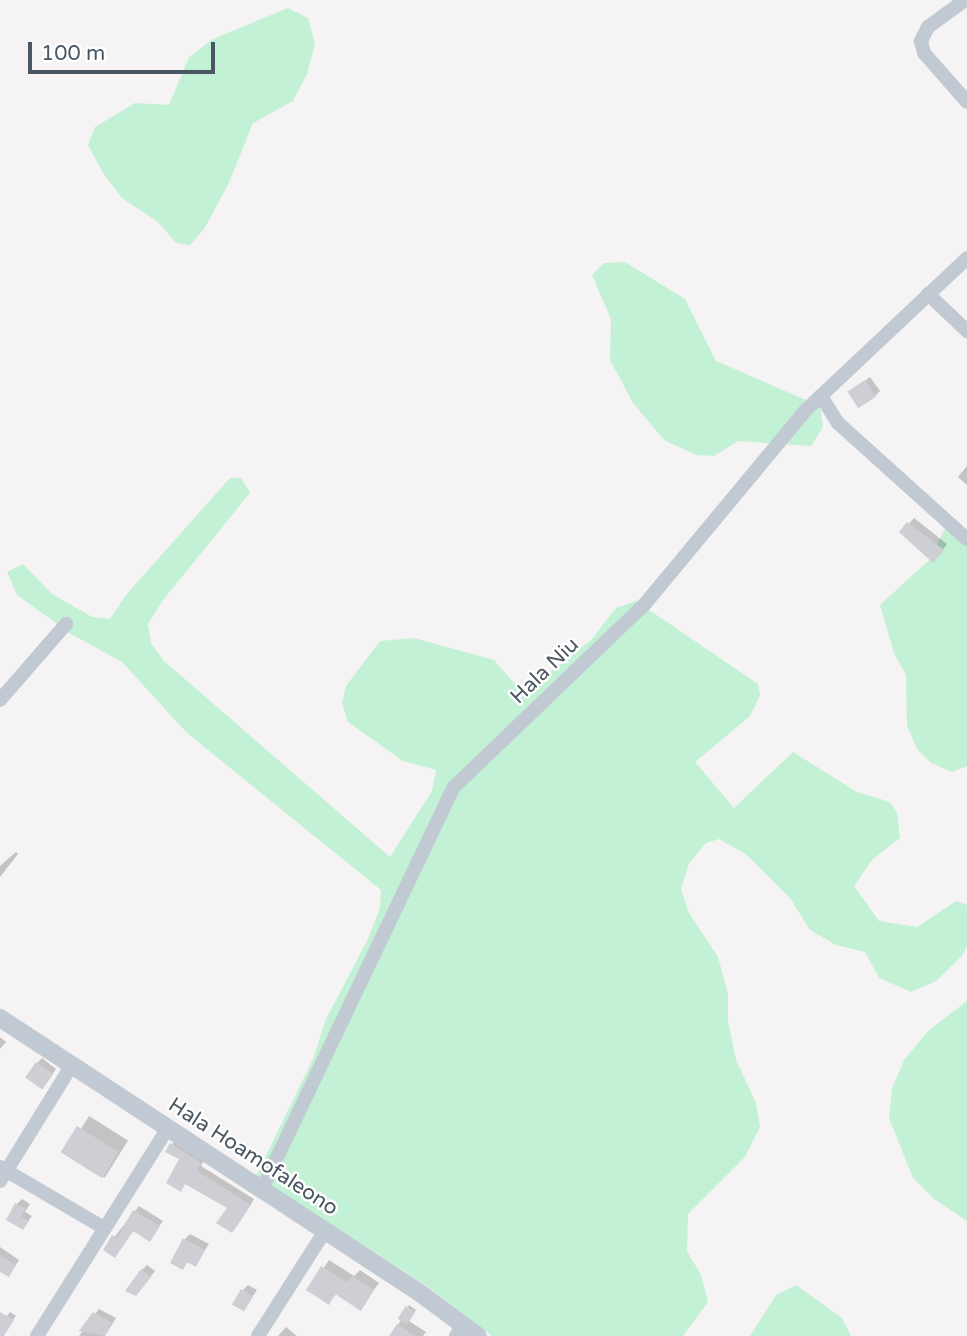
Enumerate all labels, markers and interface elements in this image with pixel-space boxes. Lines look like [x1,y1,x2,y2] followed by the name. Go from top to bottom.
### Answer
[32,28,219,72] scale bar
[41,41,105,66] text: 100 m
[506,632,584,710] street label: Hala Niu
[163,1093,343,1221] street label: Hala Hoamofaleono

